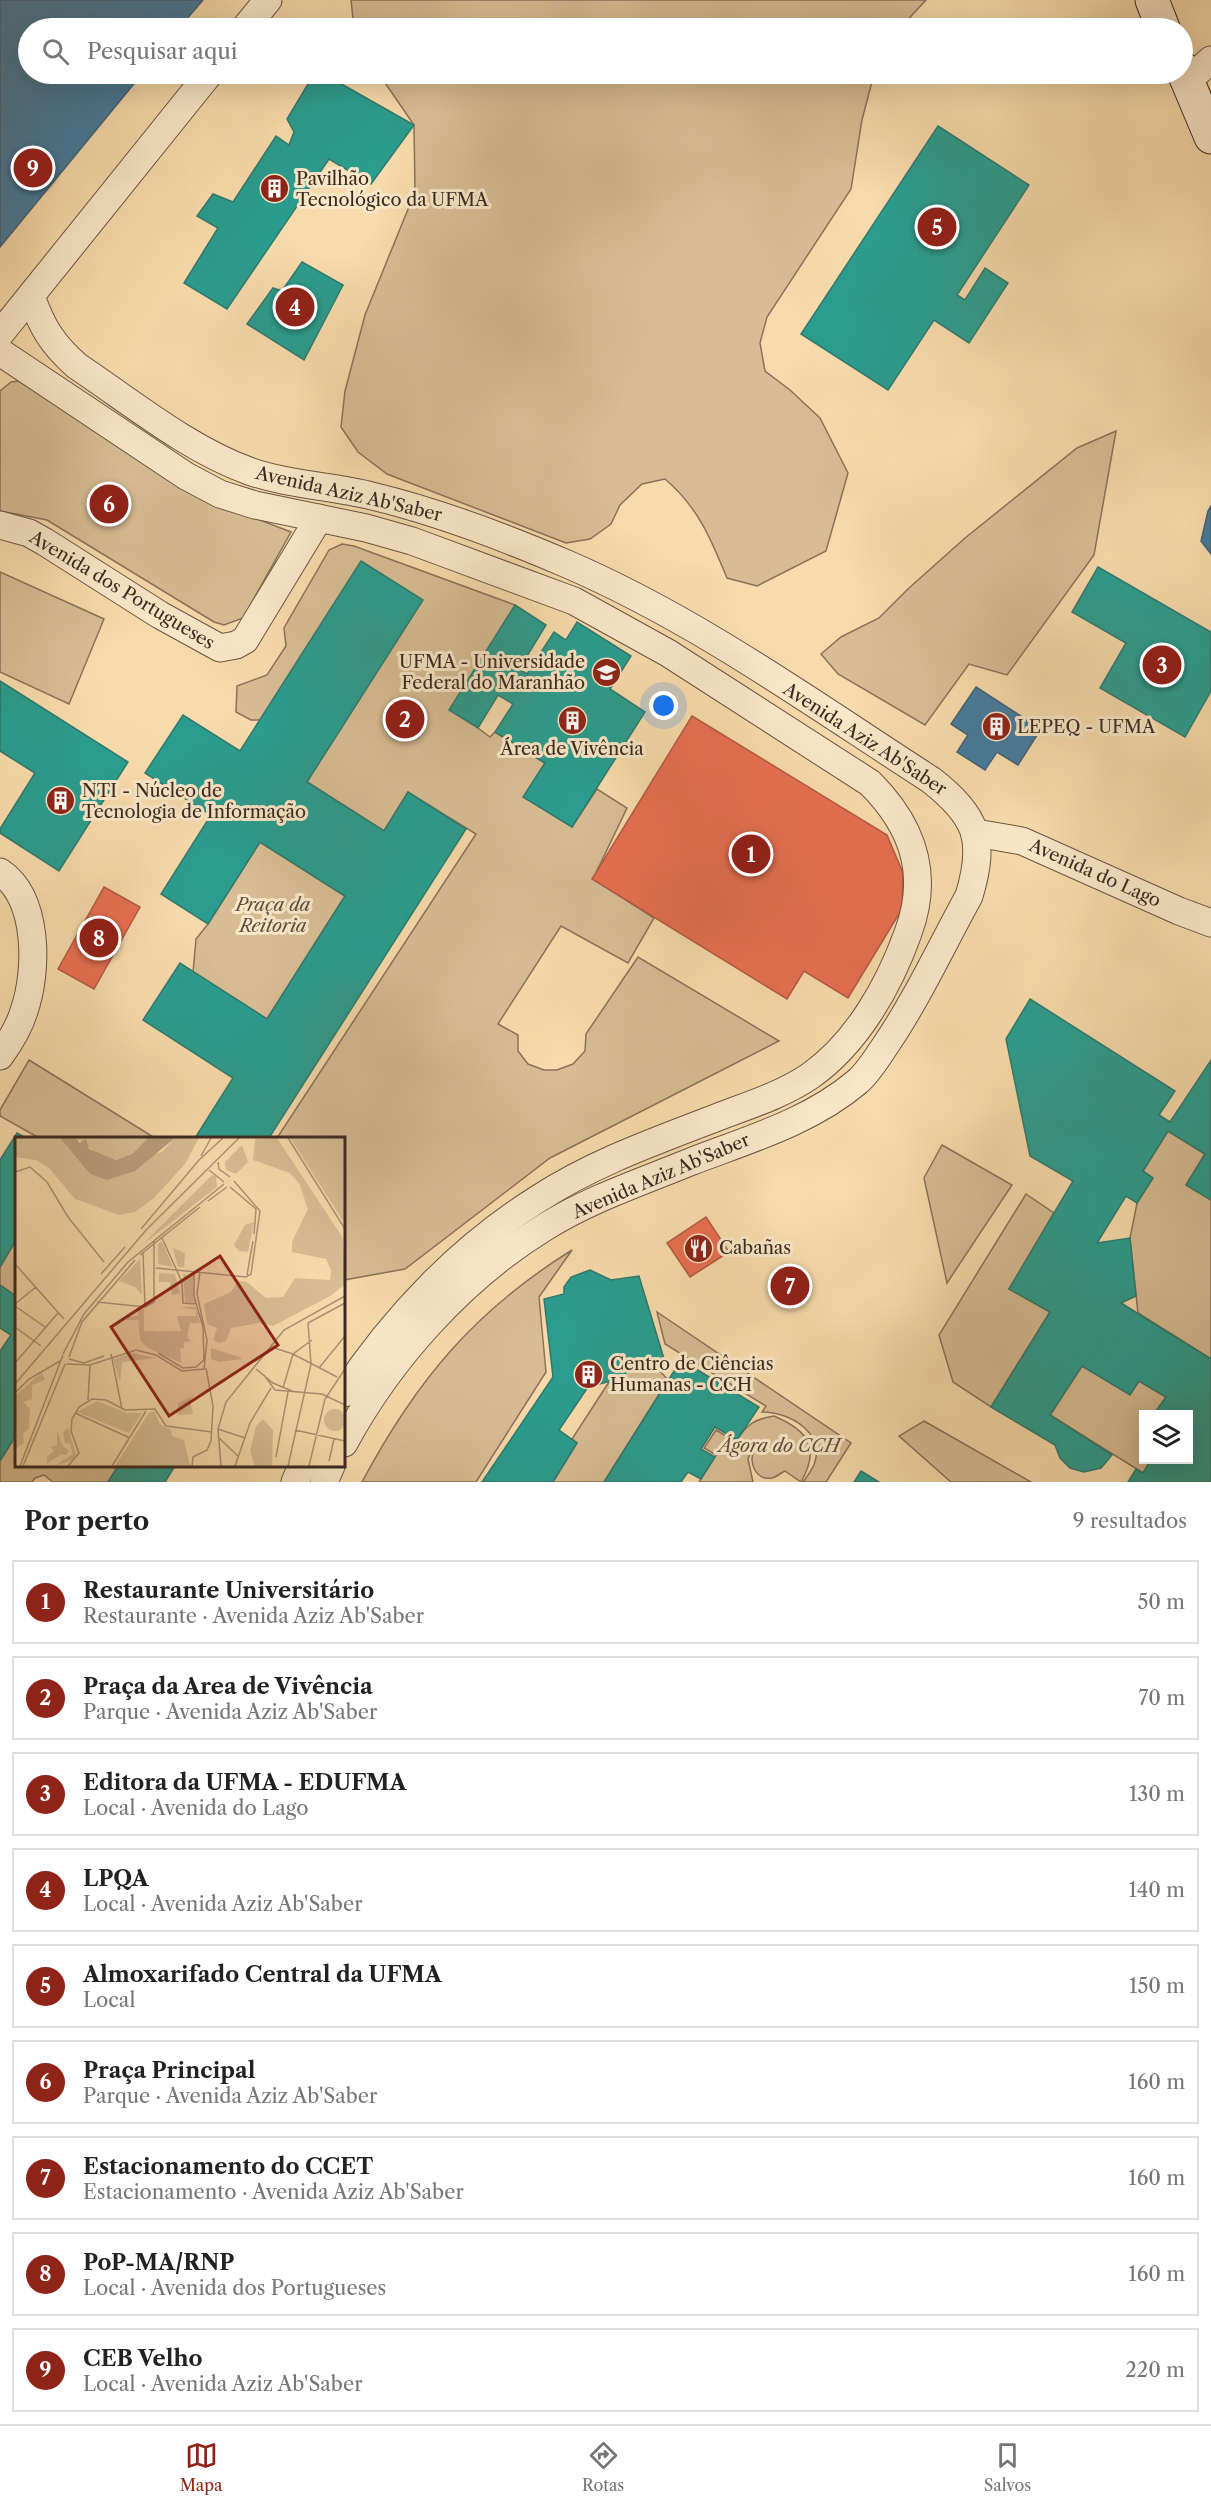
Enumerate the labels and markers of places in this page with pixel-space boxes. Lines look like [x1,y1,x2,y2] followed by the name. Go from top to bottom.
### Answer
[14,146,52,190] pin: 9
[296,168,489,211] place label: Pavilhão Tecnológico da UFMA
[259,173,291,205] building icon: Pavilhão Tecnológico da UFMA
[918,204,956,250] pin: 5
[276,284,314,330] pin: 4
[90,482,128,526] pin: 6
[1142,642,1182,688] pin: 3
[399,651,585,694] place label: UFMA - Universidade Federal do Maranhão
[590,656,622,688] school or university icon: UFMA - Universidade Federal do Maranhão
[386,696,424,742] pin: 2
[556,704,588,736] building icon: Área de Vivência
[980,711,1012,743] building icon: LEPEQ - UFMA
[1017,716,1156,738] place label: LEPEQ - UFMA
[499,737,644,760] place label: Área de Vivência
[82,780,306,823] place label: NTI - Núcleo de Tecnologia de Informação
[45,785,77,817] building icon: NTI - Núcleo de Tecnologia de Informação
[732,832,771,876] pin: 1
[80,916,118,960] pin: 8
[682,1232,714,1264] restaurant icon: Cabañas
[719,1237,791,1259] place label: Cabañas
[770,1264,810,1308] pin: 7
[610,1353,774,1396] place label: Centro de Ciências Humanas - CCH
[573,1358,605,1390] building icon: Centro de Ciências Humanas - CCH

